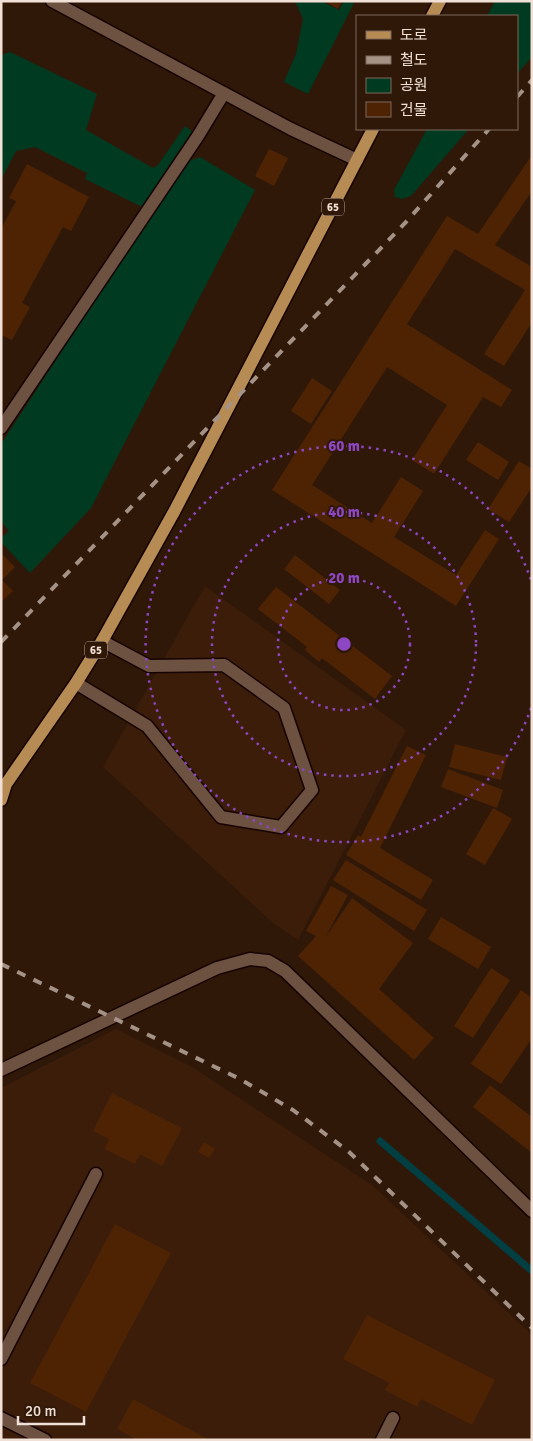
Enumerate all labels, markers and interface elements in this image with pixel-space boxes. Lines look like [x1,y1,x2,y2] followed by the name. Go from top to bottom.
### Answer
[356,15,518,130] legend
[400,26,428,44] text: 도로
[400,51,428,69] text: 철도
[400,76,428,94] text: 공원
[400,101,428,119] text: 건물
[322,198,344,216] road number: 65
[328,437,360,455] text: 60 m
[328,503,360,521] text: 40 m
[328,569,360,587] text: 20 m
[335,635,353,653] centre of rings
[85,642,107,658] road number: 65
[18,1394,84,1426] scale bar
[25,1402,56,1420] text: 20 m

